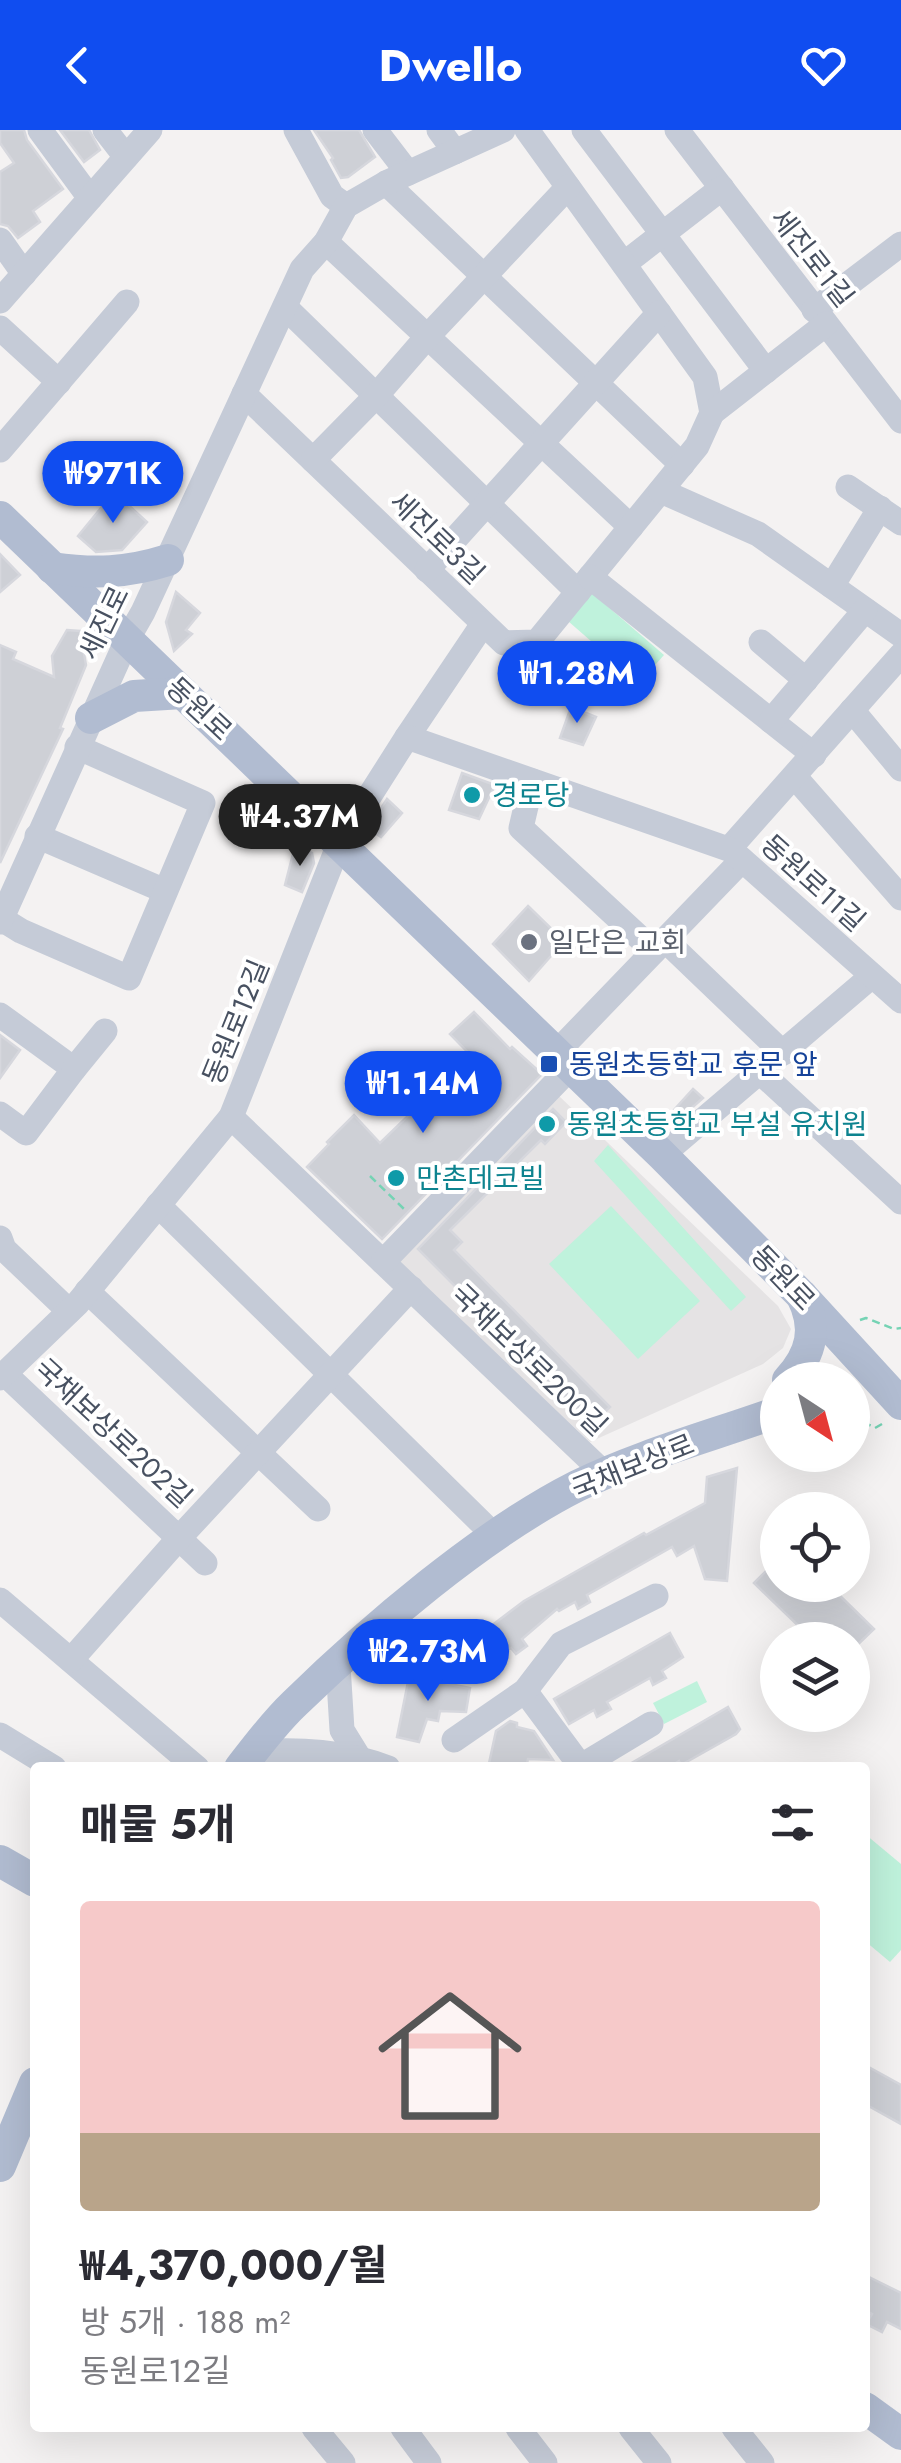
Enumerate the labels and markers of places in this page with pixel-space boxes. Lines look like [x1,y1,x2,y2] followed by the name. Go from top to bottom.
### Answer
[43,441,183,526] pin: ₩971K
[496,641,658,726] pin: ₩1.28M
[492,775,569,816] place label: 경로당
[219,784,381,869] pin: ₩4.37M
[461,784,483,806] marker: 경로당
[549,922,686,963] place label: 일단은 교회
[518,931,540,953] marker: 일단은 교회
[569,1044,818,1085] place label: 동원초등학교 후문 앞
[342,1051,504,1136] pin: ₩1.14M
[538,1053,560,1075] marker: 동원초등학교 후문 앞
[567,1104,867,1145] place label: 동원초등학교 부설 유치원
[536,1113,558,1135] marker: 동원초등학교 부설 유치원
[416,1158,545,1199] place label: 만촌데코빌
[385,1167,407,1189] marker: 만촌데코빌
[347,1619,509,1704] pin: ₩2.73M

